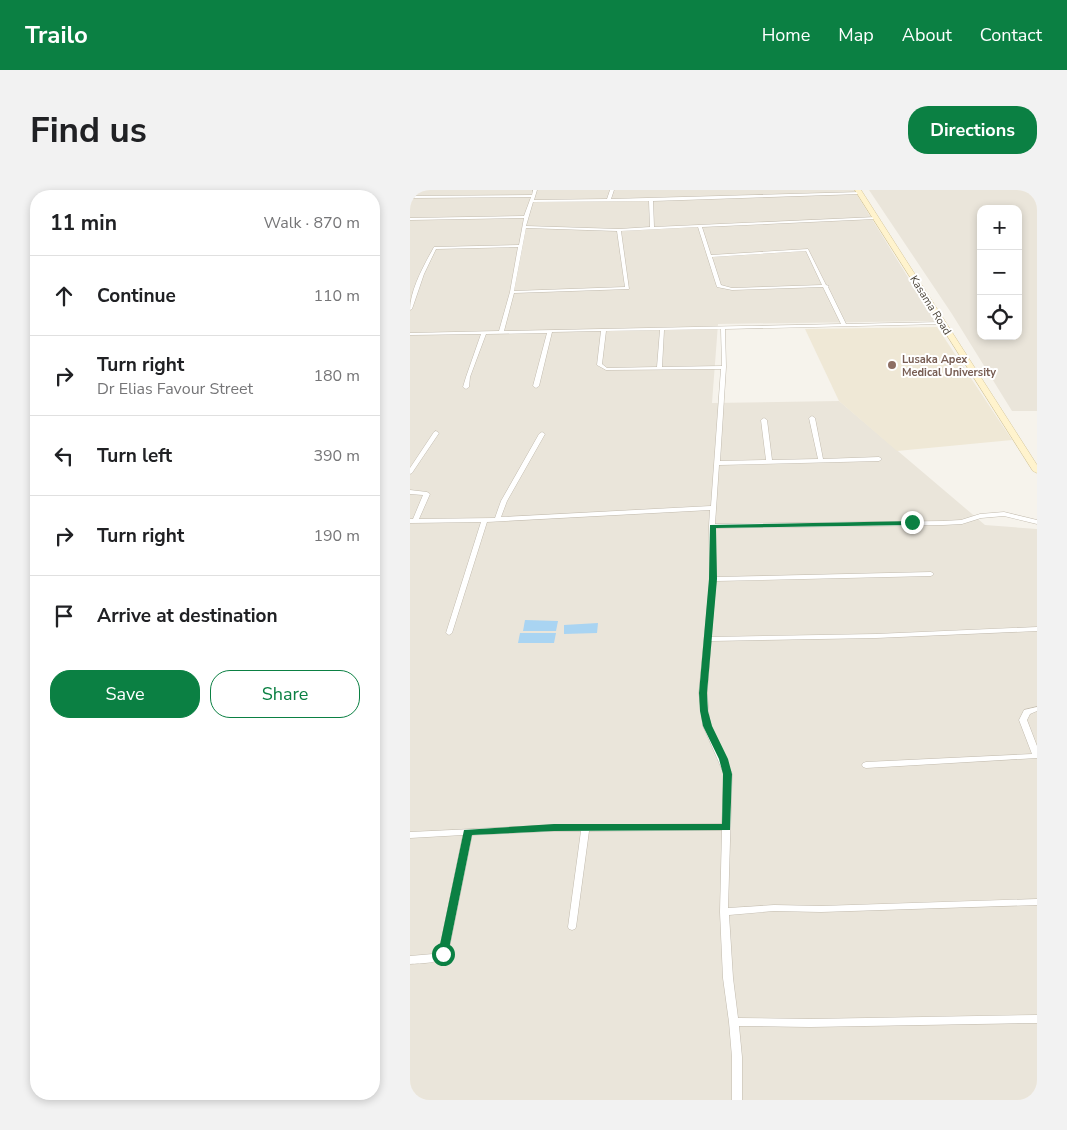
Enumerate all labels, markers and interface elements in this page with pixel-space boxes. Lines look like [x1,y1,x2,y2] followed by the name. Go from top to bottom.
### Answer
[25,19,88,51] text: Trailo
[762,23,810,47] text: Home
[838,23,874,47] text: Map
[902,23,952,47] text: About
[980,23,1042,47] text: Contact
[908,106,1037,154] button: Directions
[30,107,147,154] text: Find us
[977,205,1022,340] map controls
[977,205,1022,250] button: +
[50,209,117,237] text: 11 min
[264,212,360,234] text: Walk · 870 m
[977,250,1022,295] button: −
[906,273,955,338] street label: Kasama Road
[50,282,78,310] icon: ahead
[97,283,176,309] text: Continue
[313,285,360,307] text: 110 m
[977,295,1022,340] button: locate
[97,352,184,378] text: Turn right
[902,352,996,380] place label: Lusaka Apex Medical University
[886,359,898,371] marker: Lusaka Apex Medical University
[50,362,78,390] icon: right
[313,365,360,387] text: 180 m
[97,378,253,400] text: Dr Elias Favour Street
[50,442,78,470] icon: left
[97,443,172,469] text: Turn left
[313,445,360,467] text: 390 m
[901,511,924,534] route end
[50,522,78,550] icon: right
[97,523,184,549] text: Turn right
[313,525,360,547] text: 190 m
[50,602,78,630] icon: arrive
[97,603,278,629] text: Arrive at destination
[50,670,200,718] button: Save
[210,670,360,718] button: Share
[432,943,455,966] route start

